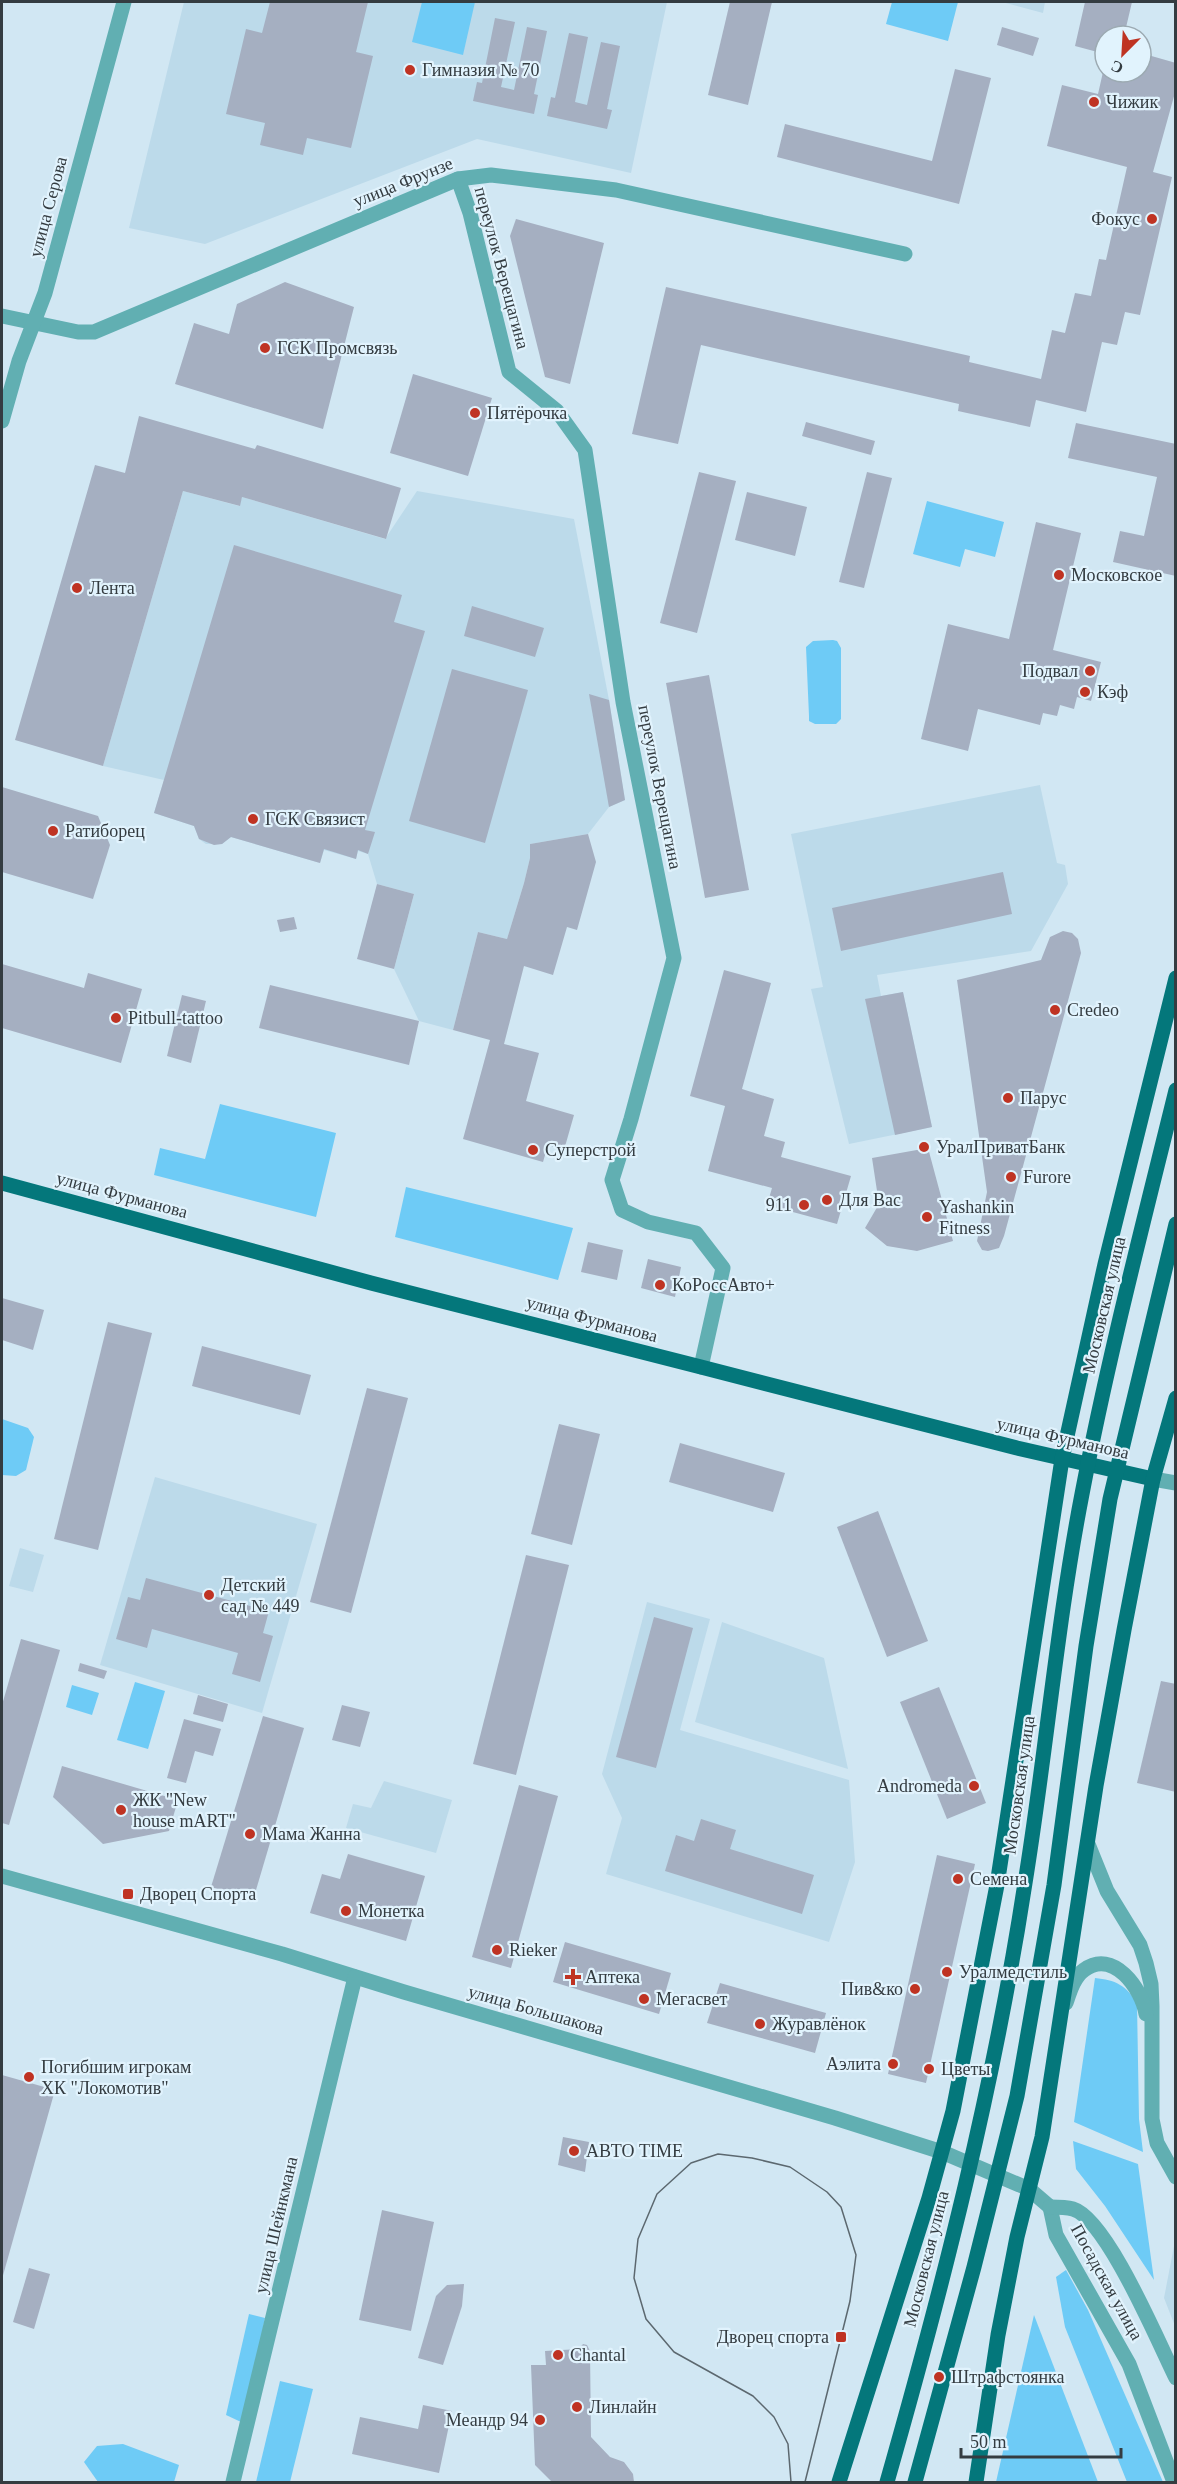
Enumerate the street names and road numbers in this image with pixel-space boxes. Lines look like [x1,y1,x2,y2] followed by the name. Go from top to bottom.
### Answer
[350,153,456,211] street label: улица Фрунзе
[25,154,71,260] street label: улица Серова
[471,185,533,351] street label: переулок Верещагина
[634,703,686,871] street label: переулок Верещагина
[54,1168,190,1222] street label: улица Фурманова
[1079,1235,1129,1375] street label: Московская улица
[524,1292,660,1346] street label: улица Фурманова
[995,1413,1131,1463] street label: улица Фурманова
[999,1714,1039,1856] street label: Московская улица
[466,1981,606,2039] street label: улица Большакова
[251,2155,301,2295] street label: улица Шейнкмана
[899,2189,953,2329] street label: Московская улица
[1067,2221,1147,2343] street label: Посадская улица

